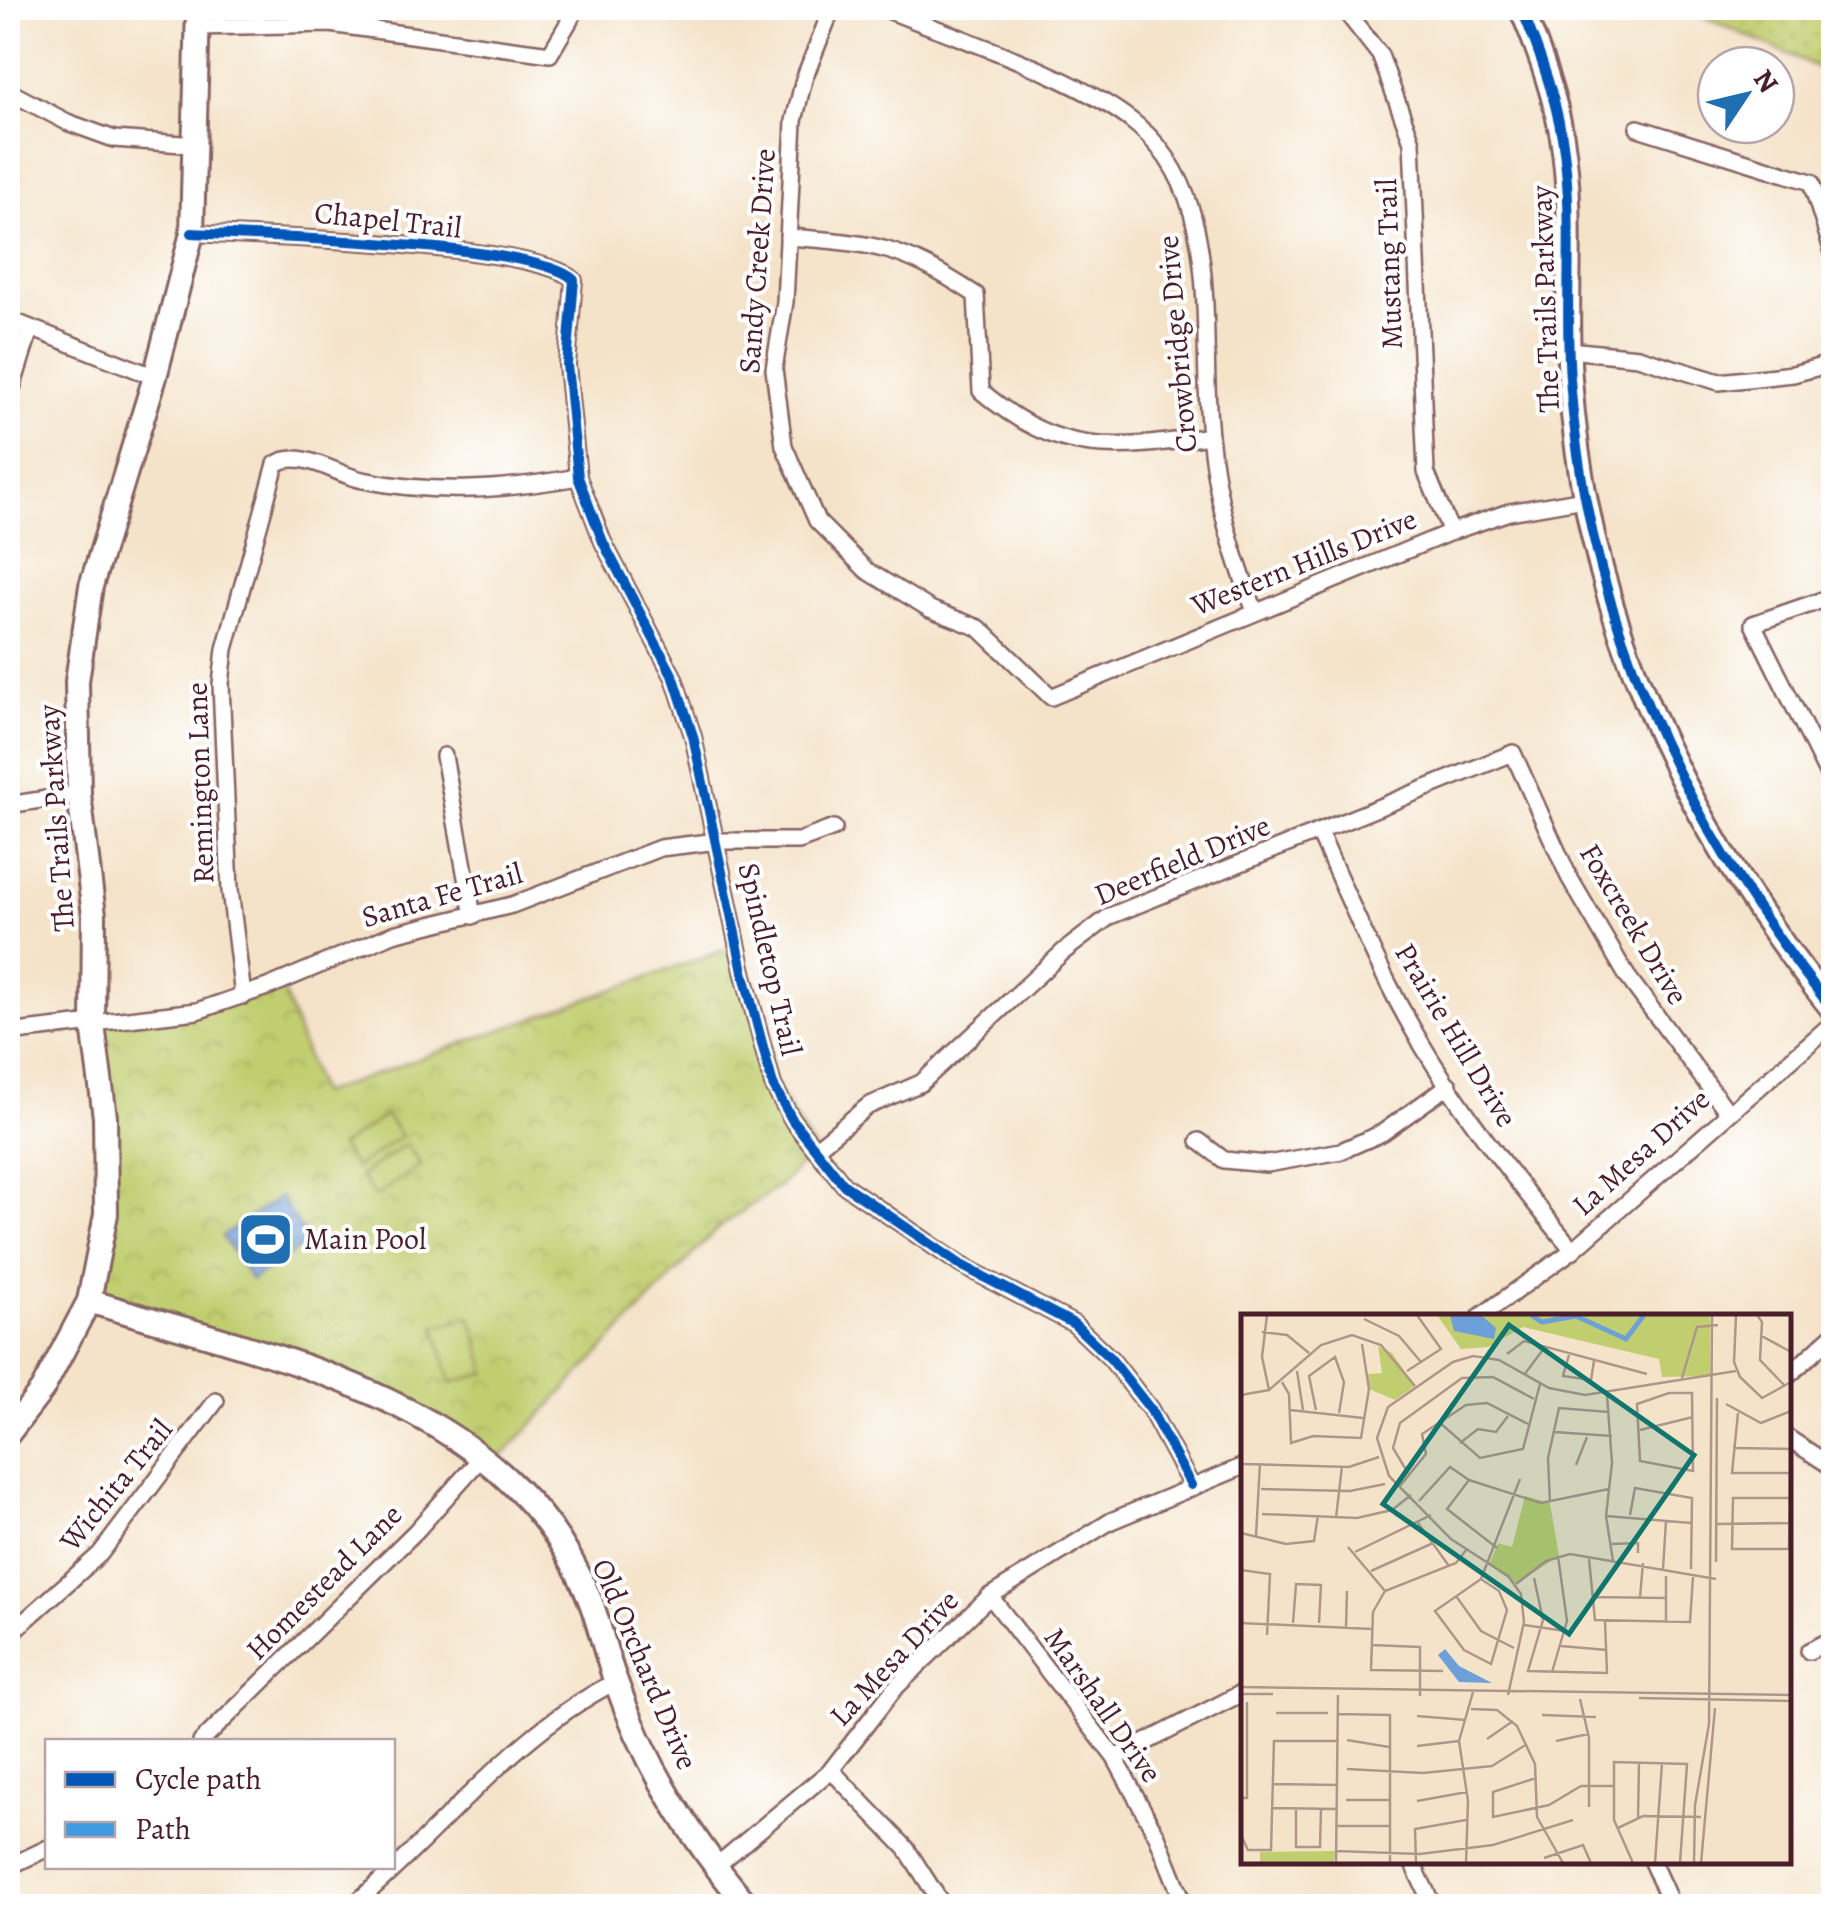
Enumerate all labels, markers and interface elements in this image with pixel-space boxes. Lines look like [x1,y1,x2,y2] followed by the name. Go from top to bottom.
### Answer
[1696,45,1796,145] north arrow
[1744,62,1787,100] text: N
[729,147,785,375] street label: Sandy Creek Drive
[1366,178,1412,350] street label: Mustang Trail
[1521,184,1569,413] street label: The Trails Parkway
[312,192,464,248] street label: Chapel Trail
[1148,234,1206,454] street label: Crowbridge Drive
[1185,499,1422,626] street label: Western Hills Drive
[176,681,224,885] street label: Remington Lane
[28,703,84,933] street label: The Trails Parkway
[1088,805,1276,915] street label: Deerfield Drive
[1570,836,1698,1012] street label: Foxcreek Drive
[357,853,527,937] street label: Santa Fe Trail
[728,859,812,1059] street label: Spindletop Trail
[1385,936,1527,1134] street label: Prairie Hill Drive
[1563,1079,1719,1225] street label: La Mesa Drive
[235,1209,295,1269] sports icon: Main Pool
[304,1219,426,1259] place label: Main Pool
[1241,1314,1791,1864] inset map
[50,1411,181,1560] street label: Wichita Trail
[237,1495,411,1669] street label: Homestead Lane
[583,1552,707,1776] street label: Old Orchard Drive
[820,1581,968,1735] street label: La Mesa Drive
[1035,1620,1171,1790] street label: Marshall Drive
[45,1739,395,1869] legend
[135,1759,262,1799] text: Cycle path
[135,1809,191,1849] text: Path

